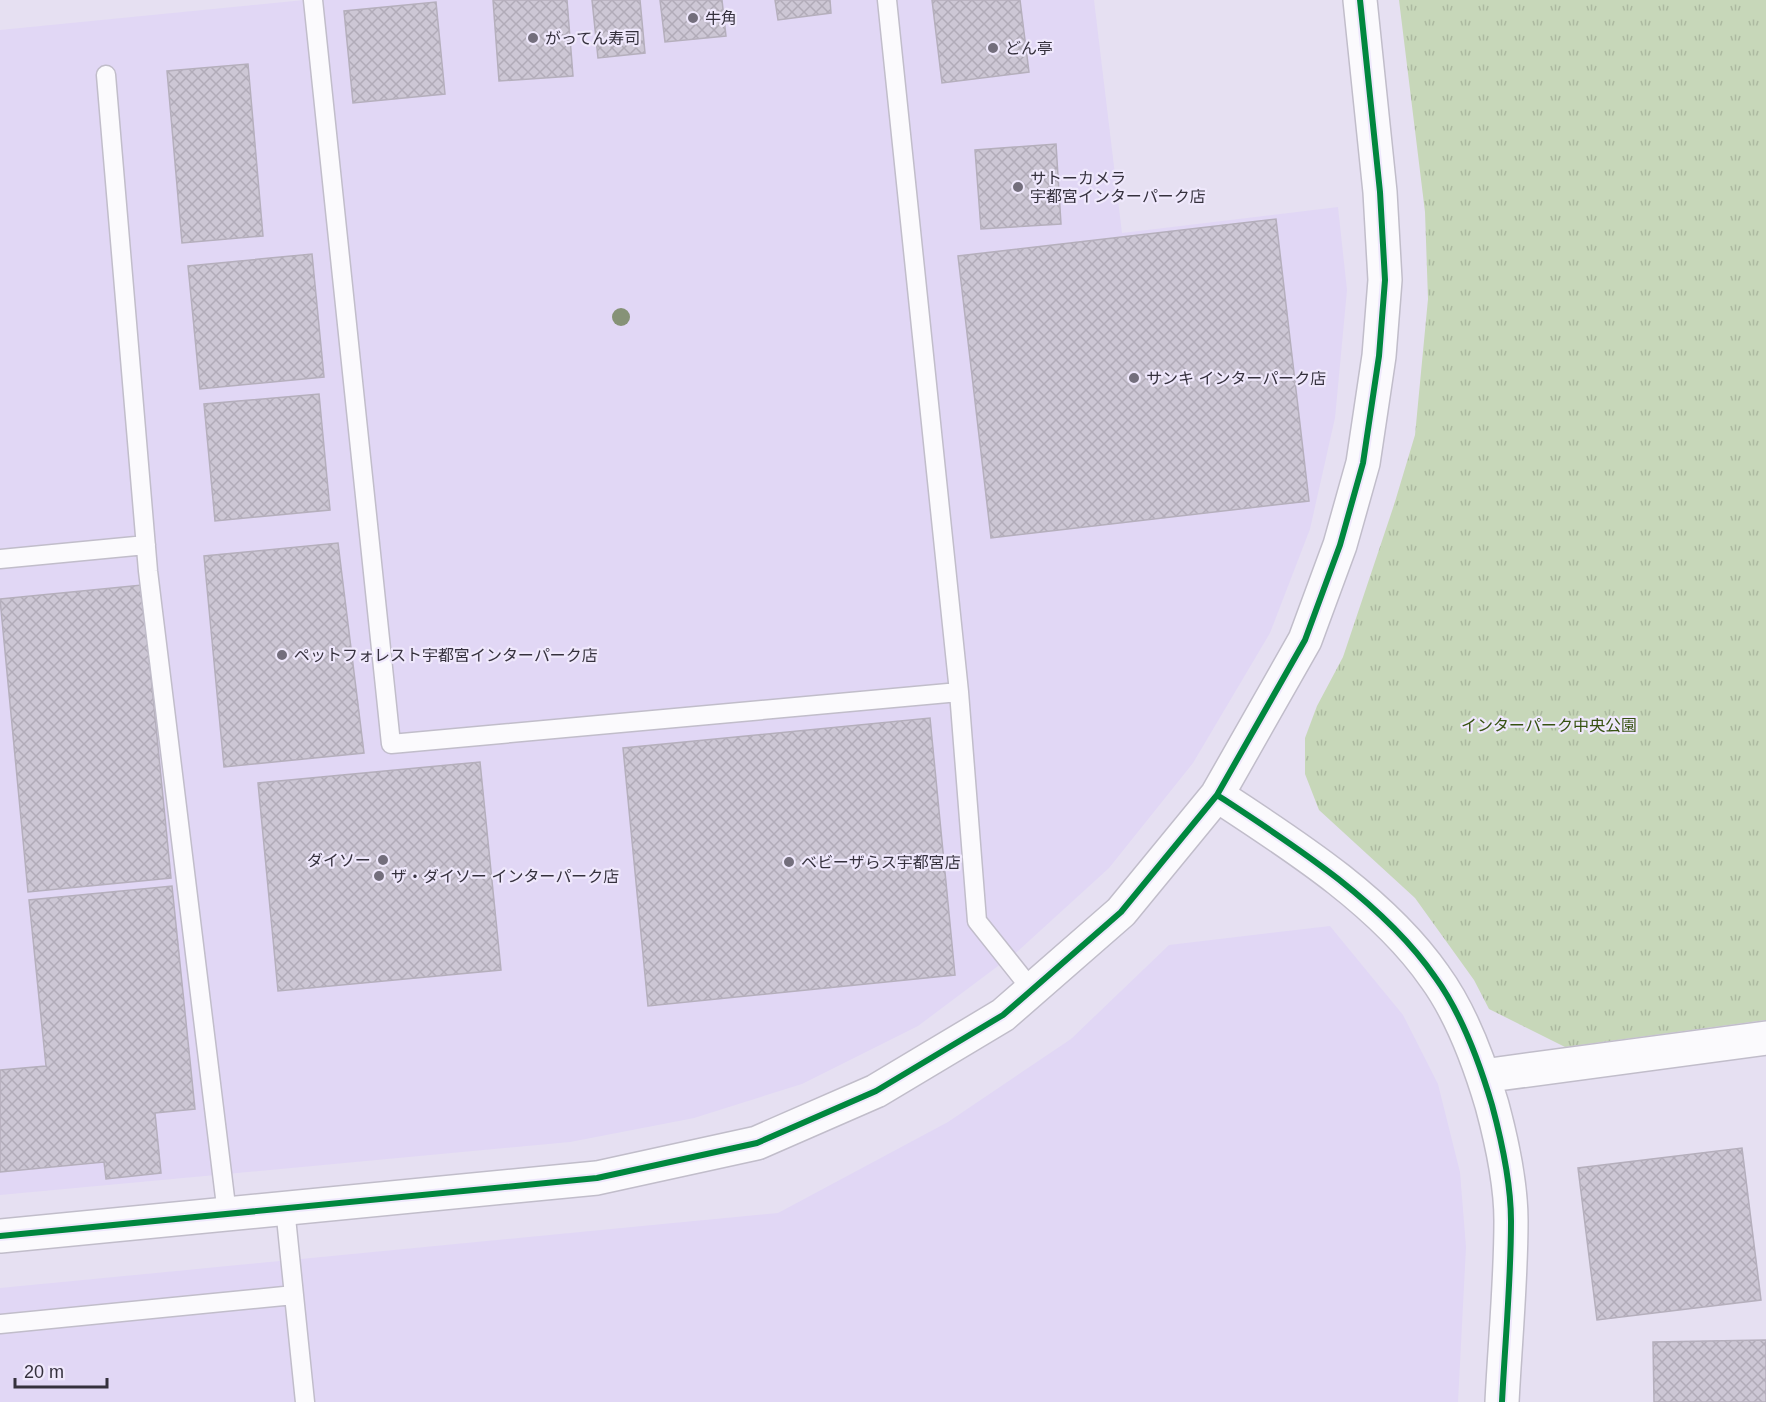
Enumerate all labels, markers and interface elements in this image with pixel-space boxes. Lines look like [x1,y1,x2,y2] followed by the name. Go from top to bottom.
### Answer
[705,10,737,27] place label: 牛角
[686,11,700,25] marker: 牛角
[545,30,640,47] place label: がってん寿司
[526,31,540,45] marker: がってん寿司
[1005,40,1053,57] place label: どん亭
[986,41,1000,55] marker: どん亭
[1030,170,1206,205] place label: サトーカメラ 宇都宮インターパーク店
[1011,180,1025,194] marker: サトーカメラ 宇都宮インターパーク店
[1146,370,1326,387] place label: サンキ インターパーク店
[1127,371,1141,385] marker: サンキ インターパーク店
[294,647,598,664] place label: ペットフォレスト宇都宮インターパーク店
[275,648,289,662] marker: ペットフォレスト宇都宮インターパーク店
[1461,717,1637,734] park label: インターパーク中央公園
[307,852,371,869] place label: ダイソー
[376,853,390,867] marker: ダイソー
[801,854,961,871] place label: ベビーザらス宇都宮店
[782,855,796,869] marker: ベビーザらス宇都宮店
[391,868,619,885] place label: ザ・ダイソー インターパーク店
[372,869,386,883] marker: ザ・ダイソー インターパーク店
[15,1351,106,1389] scale bar
[24,1362,64,1382] text: 20 m

